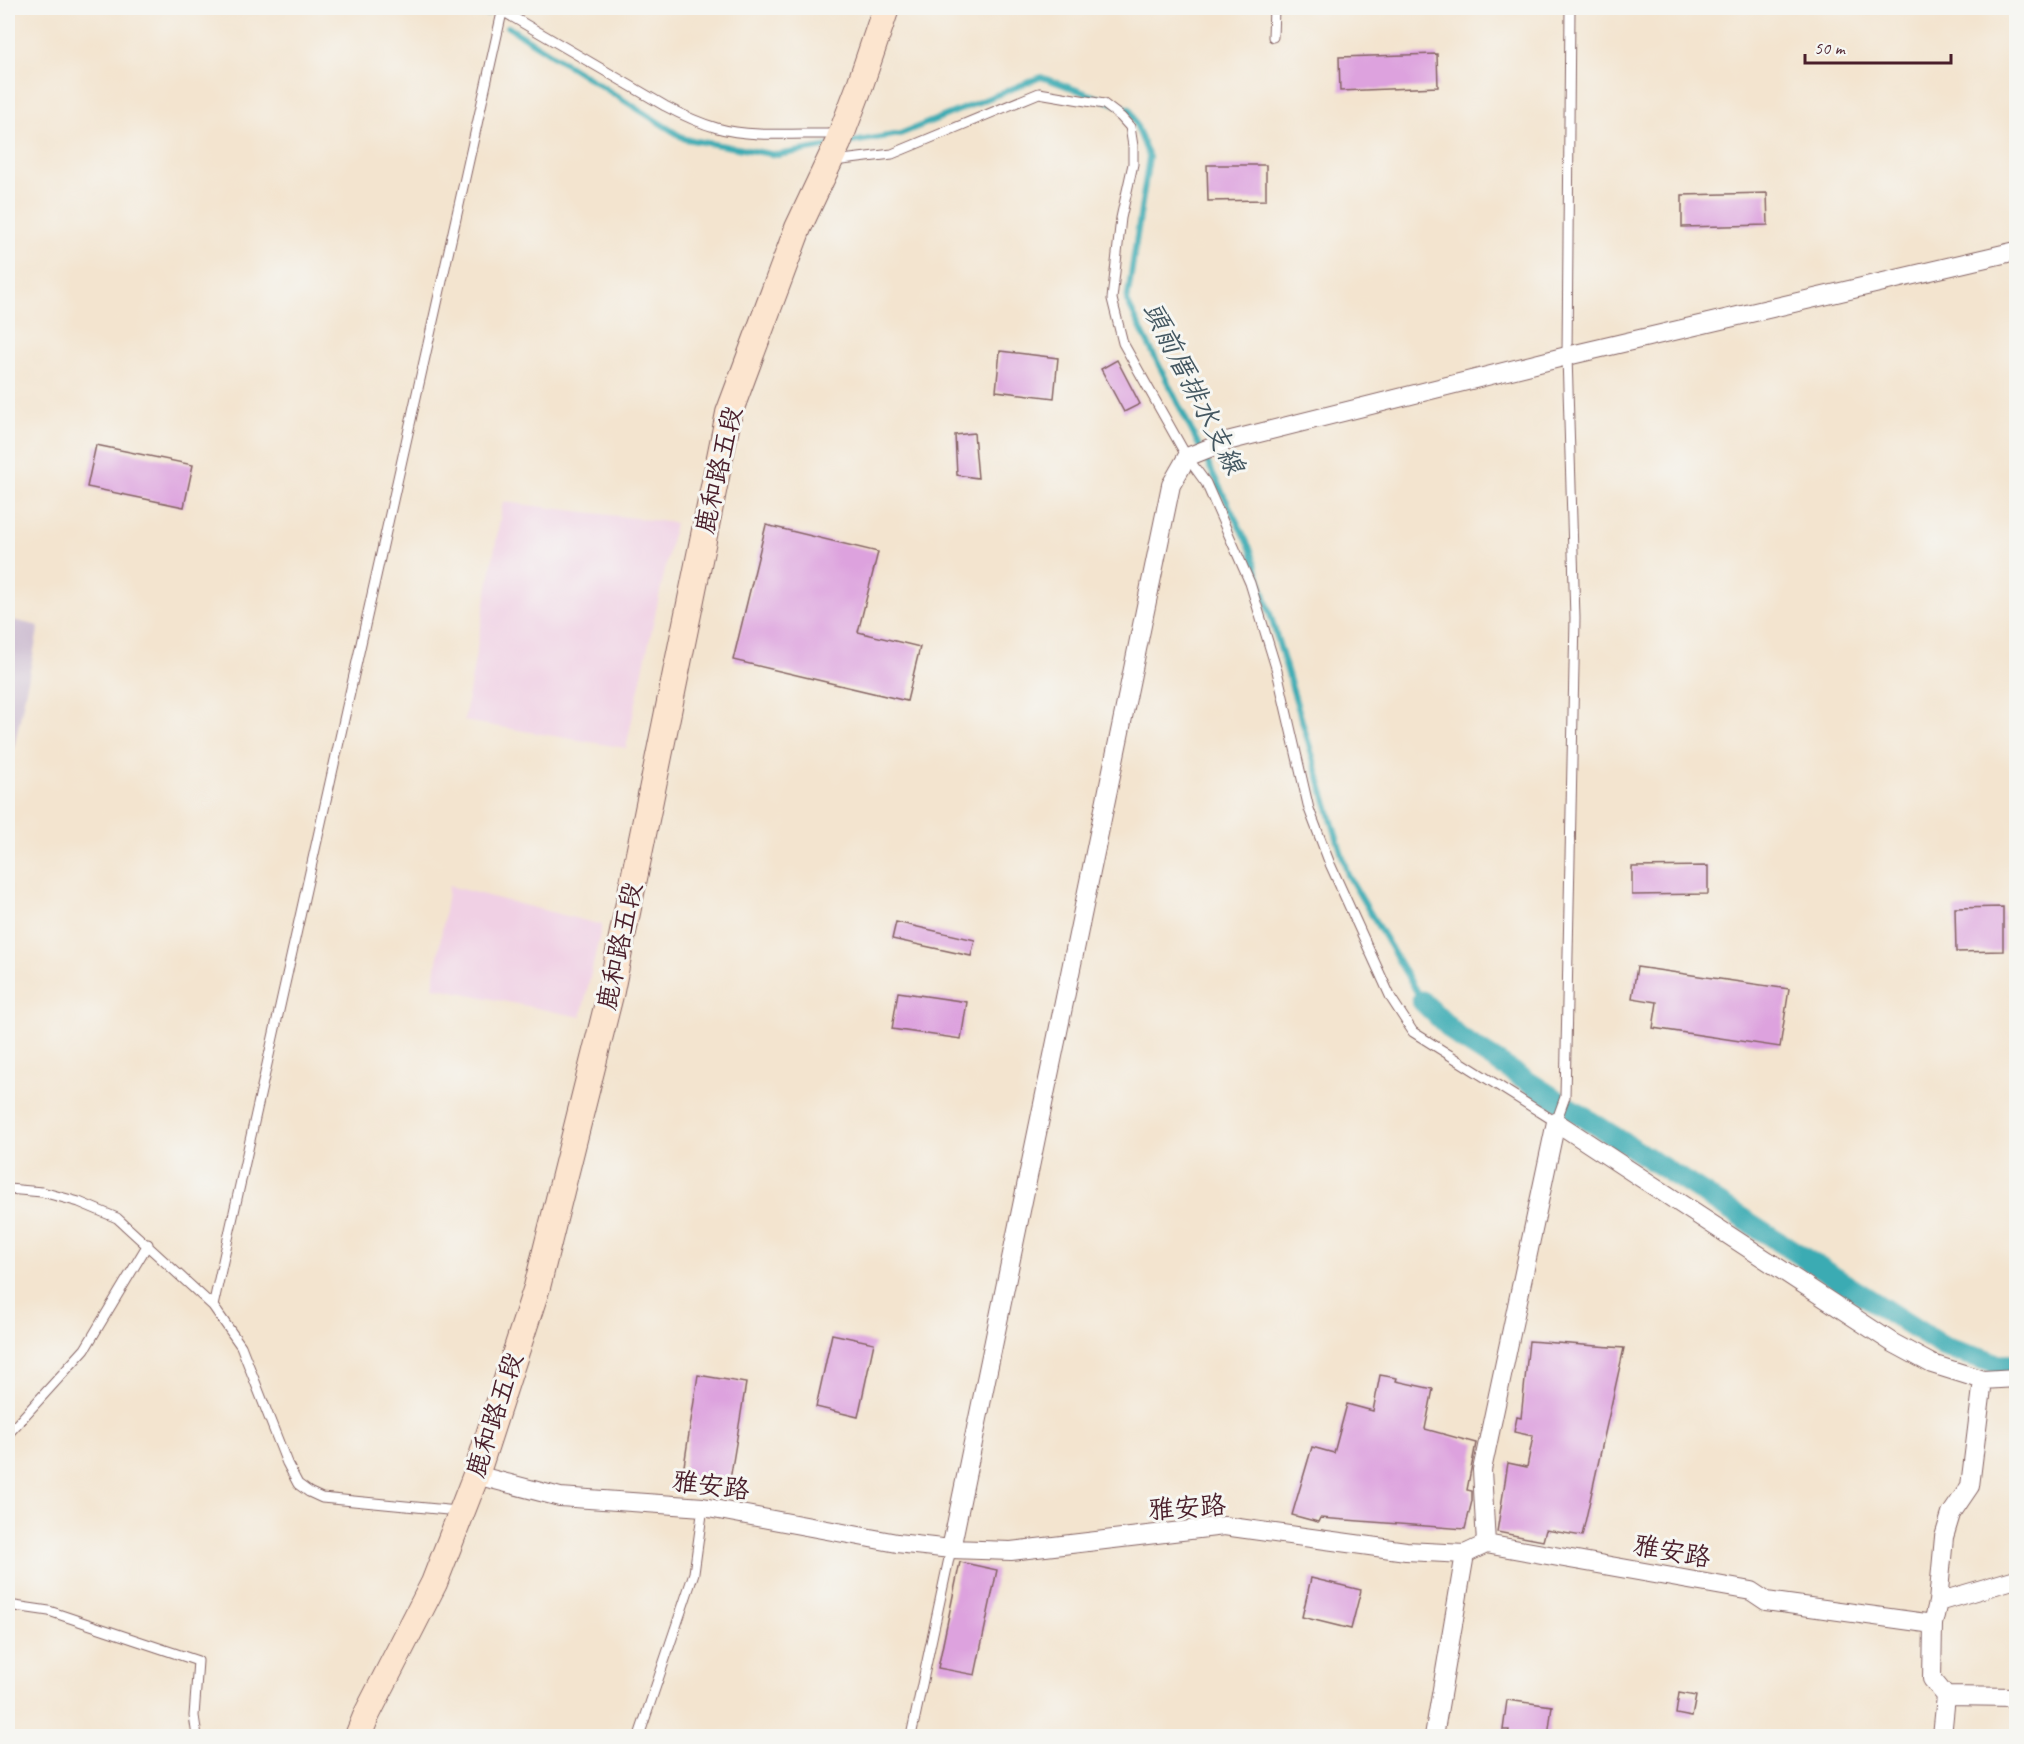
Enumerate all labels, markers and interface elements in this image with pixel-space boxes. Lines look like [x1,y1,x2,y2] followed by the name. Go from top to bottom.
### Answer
[1805,27,1950,65] scale bar
[1814,37,1847,59] text: 50 m
[1136,296,1253,482] water label: 頭前厝排水支線
[688,403,749,537] street label: 鹿和路五段
[590,879,649,1013] street label: 鹿和路五段
[459,1348,530,1482] street label: 鹿和路五段
[670,1464,752,1507] street label: 雅安路
[1147,1488,1227,1527] street label: 雅安路
[1631,1528,1713,1575] street label: 雅安路

